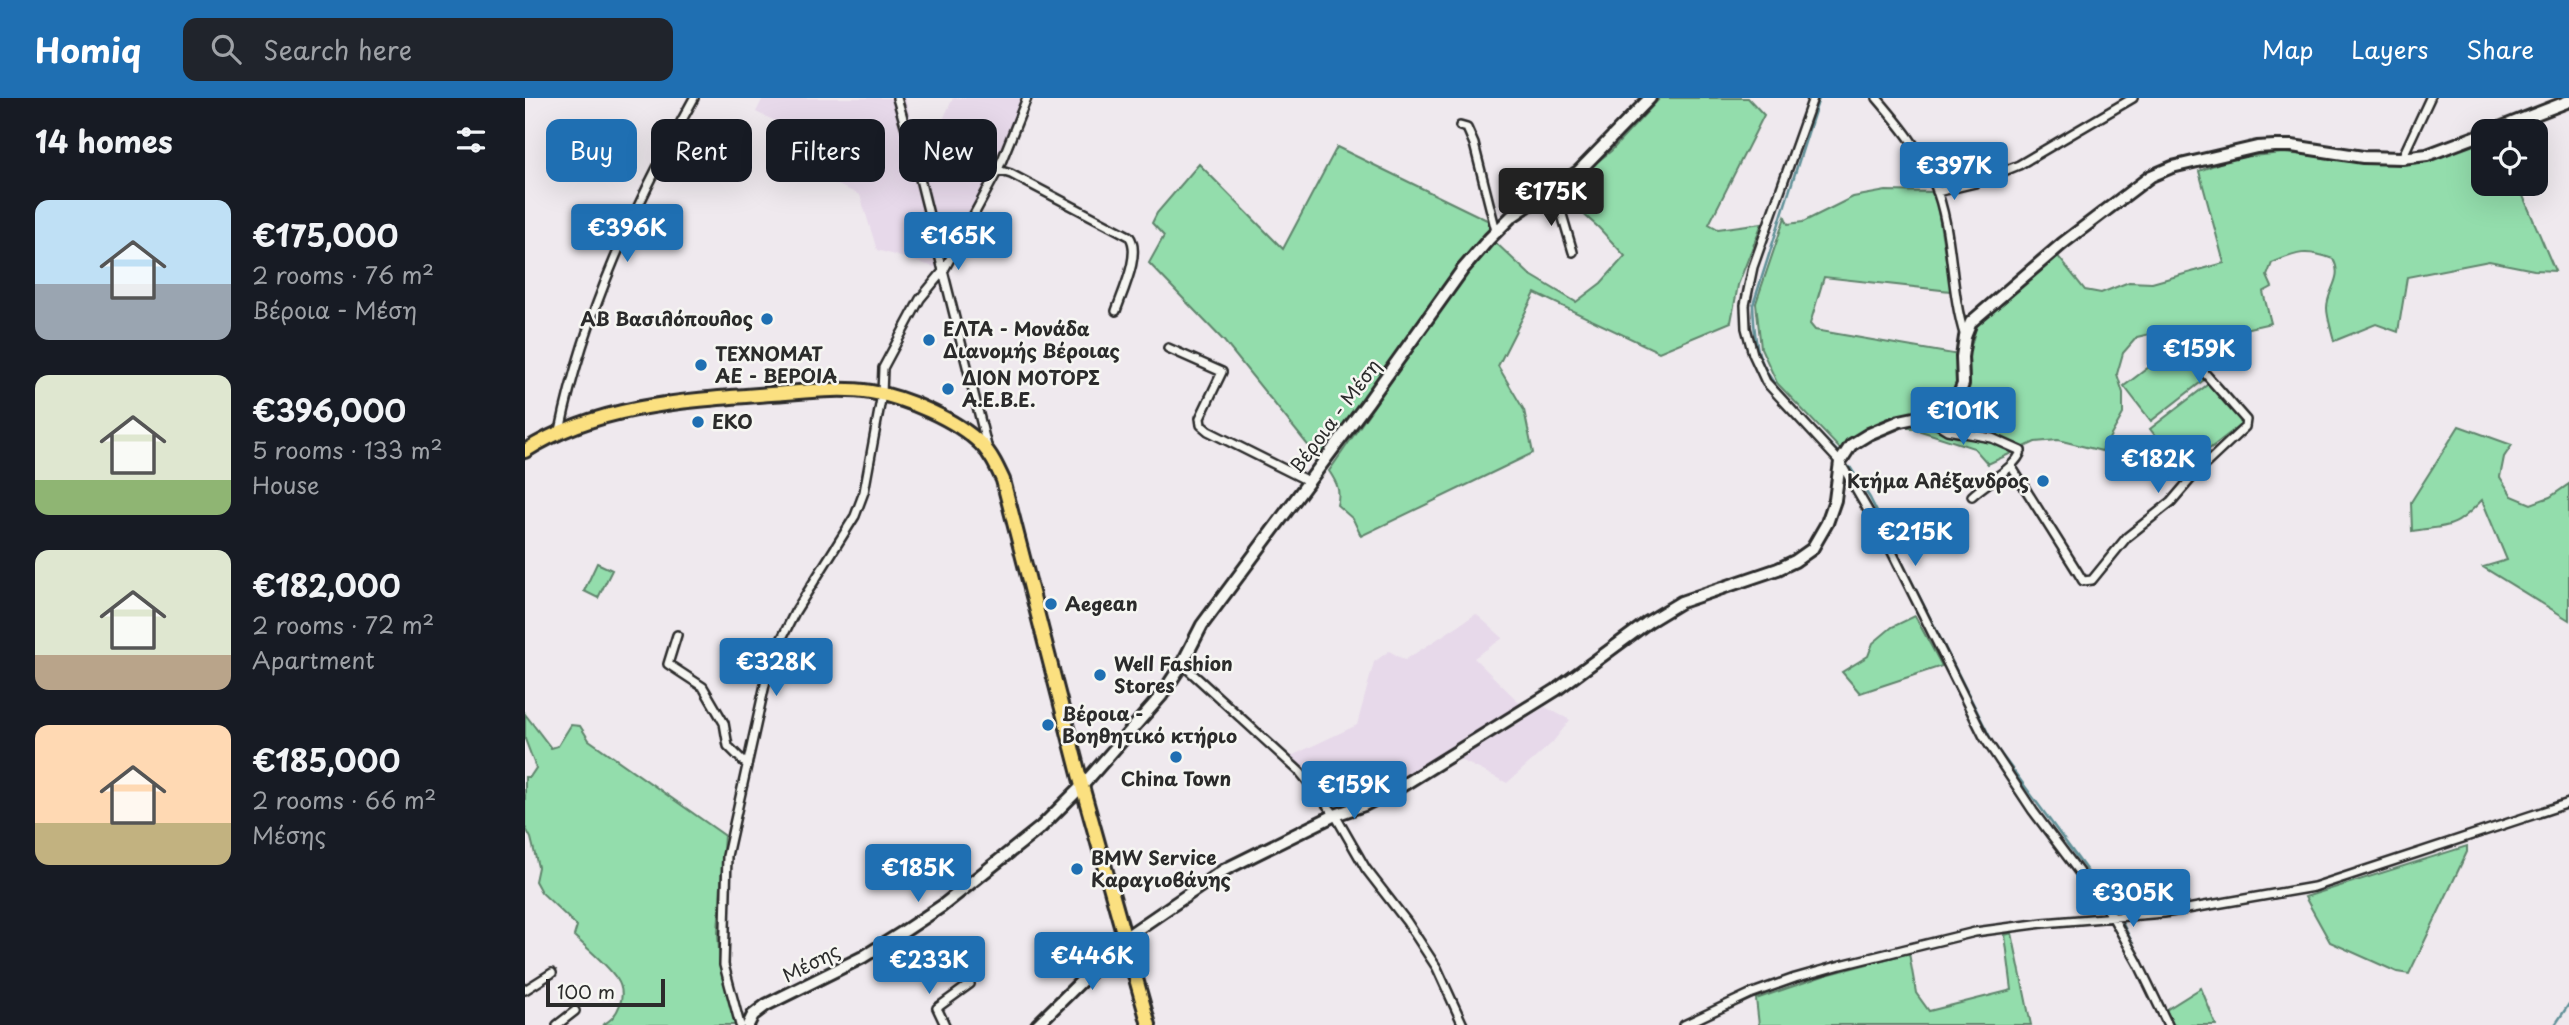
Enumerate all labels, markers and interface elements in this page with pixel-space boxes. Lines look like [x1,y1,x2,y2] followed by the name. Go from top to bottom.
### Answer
[183,18,673,81] search box
[35,24,141,74] text: Homiq
[207,30,245,68] icon: search
[263,30,412,69] text: Search here
[2262,31,2313,67] text: Map
[2351,31,2428,67] text: Layers
[2466,31,2534,67] text: Share
[35,118,173,163] text: 14 homes
[546,119,637,182] chip: Buy
[651,119,752,182] chip: Rent
[766,119,885,182] chip: Filters
[899,119,997,182] chip: New
[2471,119,2548,196] map controls
[2471,119,2548,196] button: locate
[452,121,490,159] icon: filters
[1905,142,2003,202] pin: €397K
[1916,147,1992,182] text: €397K
[1502,169,1600,228] pin: €175K
[1515,173,1587,208] text: €175K
[578,204,676,264] pin: €396K
[587,209,667,244] text: €396K
[252,212,398,257] text: €175,000
[909,212,1007,272] pin: €165K
[920,217,996,252] text: €165K
[91,228,175,312] icon: home
[252,257,434,292] text: 2 rooms · 76 m²
[252,292,417,327] text: Βέροια - Μέση
[580,304,753,332] place label: ΑΒ Βασιλόπουλος
[759,311,775,327] marker: ΑΒ Βασιλόπουλος
[943,314,1120,364] place label: ΕΛΤΑ - Μονάδα Διανομής Βέροιας
[2150,326,2248,385] pin: €159K
[2163,330,2235,365] text: €159K
[921,332,937,348] marker: ΕΛΤΑ - Μονάδα Διανομής Βέροιας
[715,339,838,389] place label: ΤΕΧΝΟΜΑΤ ΑΕ - ΒΕΡΟΙΑ
[1282,352,1386,478] street label: Βέροια - Μέση
[693,357,709,373] marker: ΤΕΧΝΟΜΑΤ ΑΕ - ΒΕΡΟΙΑ
[962,363,1100,413] place label: ΔΙΟΝ ΜΟΤΟΡΣ Α.Ε.Β.Ε.
[940,381,956,397] marker: ΔΙΟΝ ΜΟΤΟΡΣ Α.Ε.Β.Ε.
[252,387,406,432] text: €396,000
[1914,388,2012,447] pin: €101K
[1927,392,1999,427] text: €101K
[91,403,175,487] icon: home
[712,407,753,435] place label: EKO
[690,414,706,430] marker: EKO
[252,432,443,467] text: 5 rooms · 133 m²
[2109,436,2207,495] pin: €182K
[2121,440,2195,475] text: €182K
[1847,466,2029,494] place label: Κτήμα Αλέξανδρος
[252,467,319,502] text: House
[2035,473,2051,489] marker: Κτήμα Αλέξανδρος
[1866,508,1964,568] pin: €215K
[1877,513,1953,548] text: €215K
[252,562,401,607] text: €182,000
[91,578,175,662] icon: home
[1065,589,1138,617] place label: Aegean
[1043,596,1059,612] marker: Aegean
[252,607,434,642] text: 2 rooms · 72 m²
[727,638,825,698] pin: €328K
[252,642,375,677] text: Apartment
[736,643,816,678] text: €328K
[1114,649,1233,699] place label: Well Fashion Stores
[1092,667,1108,683] marker: Well Fashion Stores
[1062,699,1237,749] place label: Βέροια - Βοηθητικό κτήριο
[1040,717,1056,733] marker: Βέροια - Βοηθητικό κτήριο
[252,737,400,782] text: €185,000
[1168,749,1184,765] marker: China Town
[91,753,175,837] icon: home
[1305,762,1403,821] pin: €159K
[1121,764,1231,792] place label: China Town
[1318,766,1390,801] text: €159K
[252,782,436,817] text: 2 rooms · 66 m²
[252,817,326,852] text: Μέσης
[1091,843,1231,893] place label: BMW Service Καραγιοβάνης
[869,844,967,904] pin: €185K
[881,849,955,884] text: €185K
[1069,861,1085,877] marker: BMW Service Καραγιοβάνης
[2084,870,2182,929] pin: €305K
[2092,874,2174,909] text: €305K
[1043,932,1141,992] pin: €446K
[777,936,844,988] street label: Μέσης
[880,936,978,996] pin: €233K
[1050,937,1134,972] text: €446K
[889,941,969,976] text: €233K
[546,976,665,1008] scale bar
[557,977,615,1005] text: 100 m

